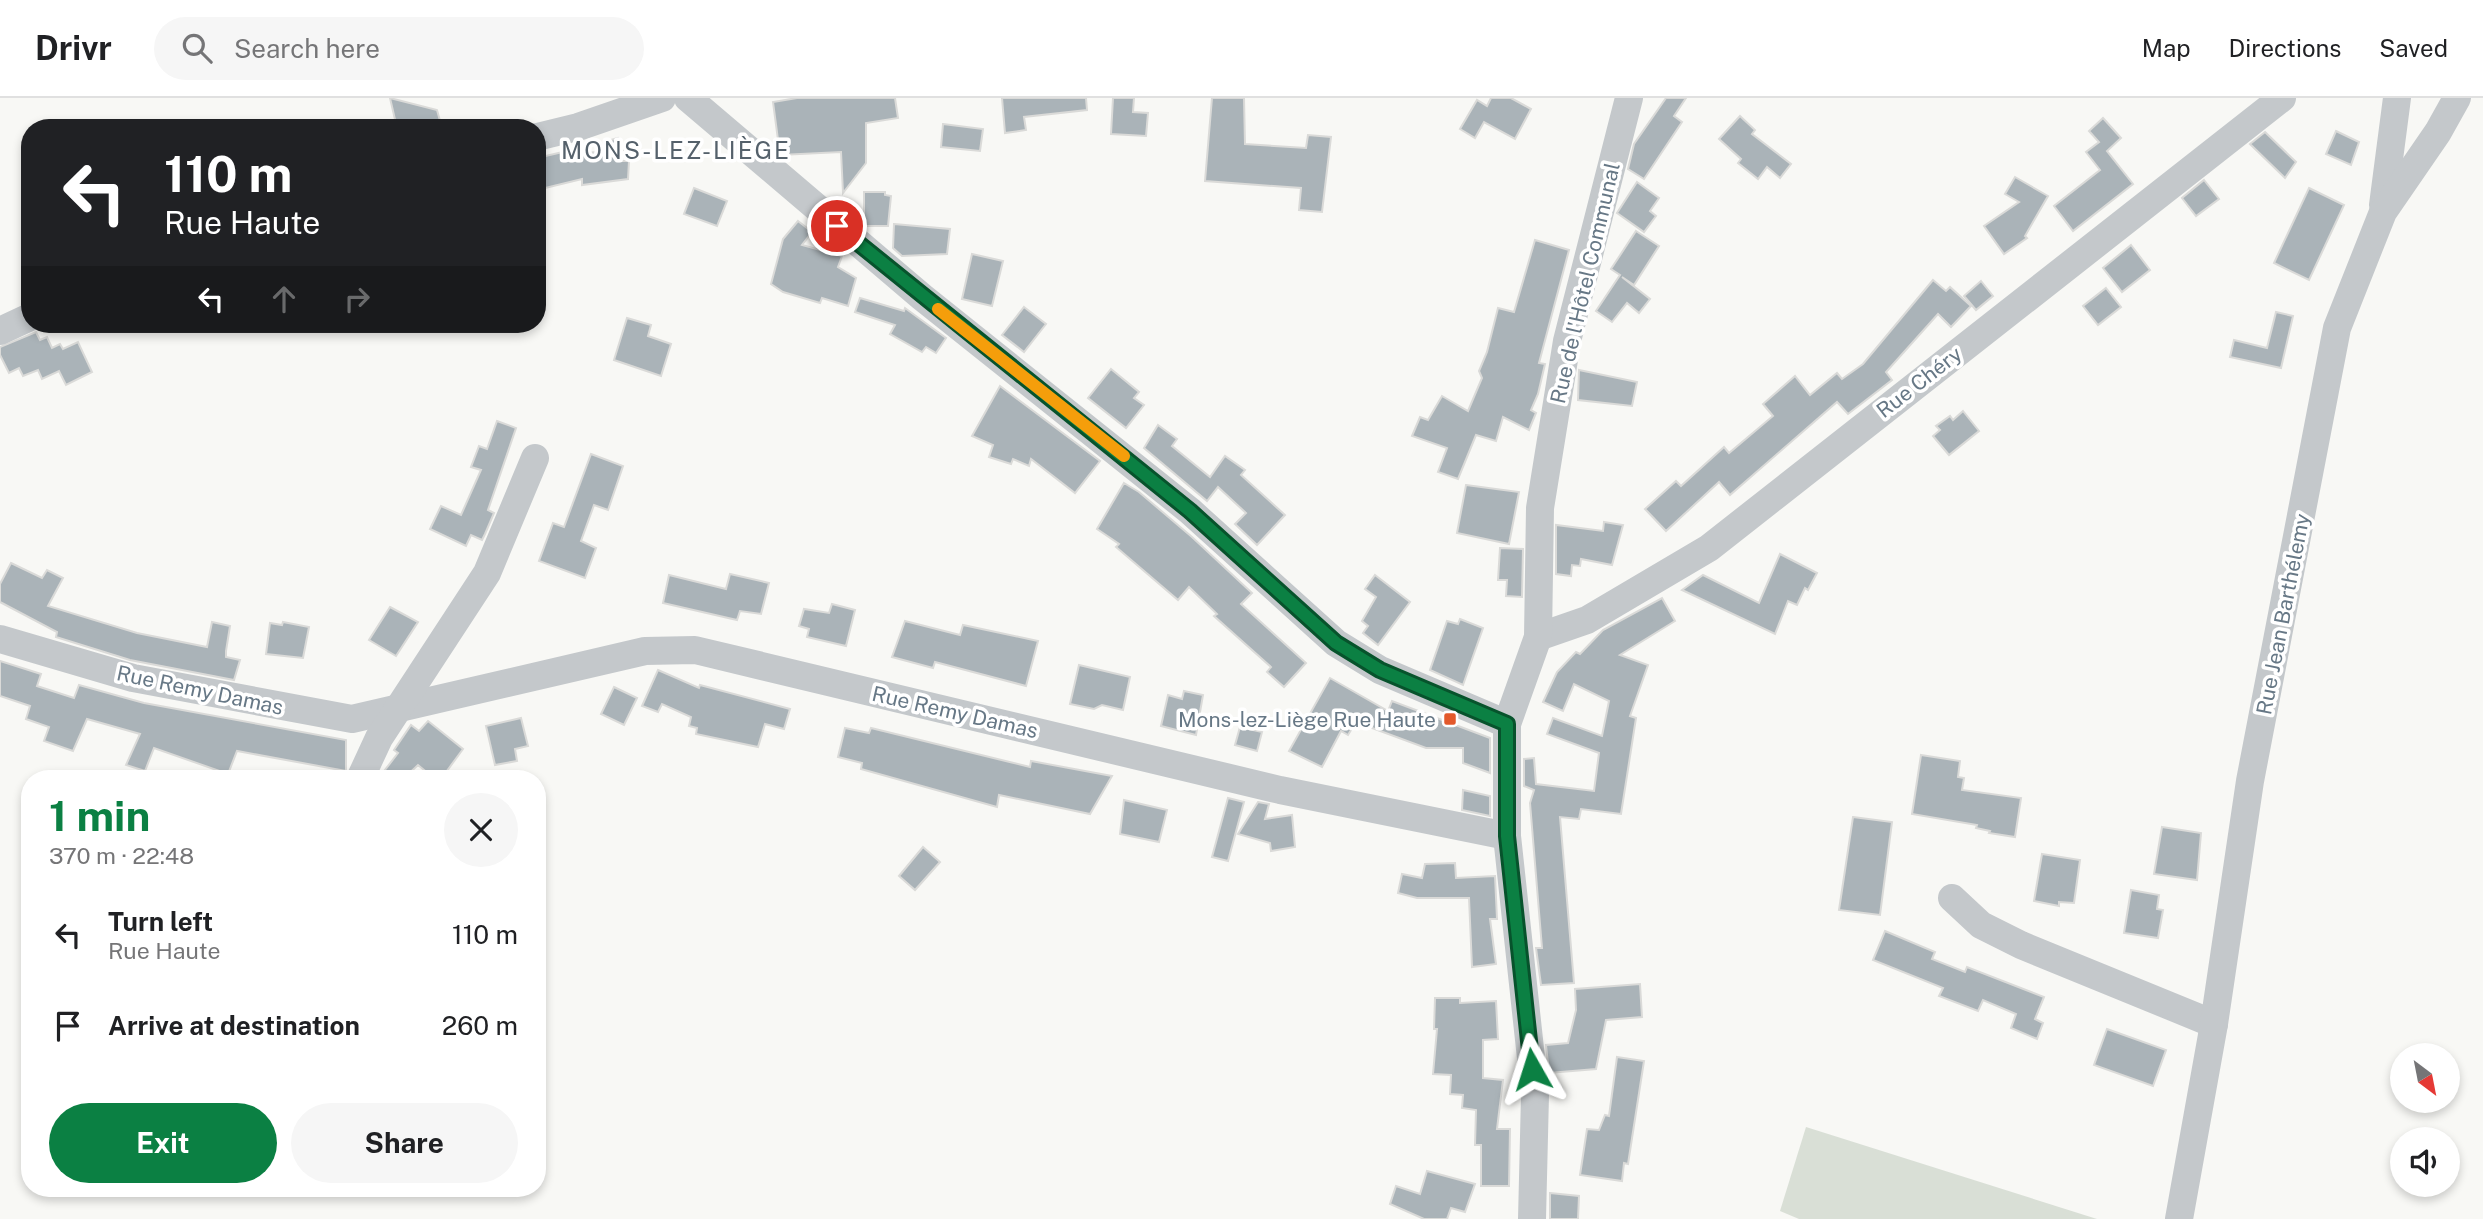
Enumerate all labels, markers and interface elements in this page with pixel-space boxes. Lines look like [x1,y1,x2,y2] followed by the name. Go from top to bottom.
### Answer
[154,17,644,80] search box
[35,29,112,67] text: Drivr
[178,29,216,67] icon: search
[234,33,380,64] text: Search here
[2142,34,2191,62] text: Map
[2229,34,2341,62] text: Directions
[2379,34,2448,62] text: Saved
[561,136,791,164] district label: MONS-LEZ-LIÈGE
[164,145,292,203] text: 110 m
[49,147,140,238] icon: left
[1545,160,1625,406] street label: Rue de l'Hôtel Communal
[807,196,867,256] pin
[164,204,320,241] text: Rue Haute
[818,207,856,245] icon: arrive
[192,280,230,318] icon: left
[265,280,303,318] icon: ahead
[338,280,376,318] icon: right
[1871,341,1967,423] street label: Rue Chéry
[2251,511,2315,717] street label: Rue Jean Barthélemy
[115,660,285,720] street label: Rue Remy Damas
[870,681,1040,743] street label: Rue Remy Damas
[1178,707,1436,732] place label: Mons-lez-Liège Rue Haute
[1442,711,1458,727] marker: Mons-lez-Liège Rue Haute
[49,791,150,840] text: 1 min
[444,793,518,867] button: close
[49,842,194,869] text: 370 m · 22:48
[108,906,213,937] text: Turn left
[49,916,87,954] icon: left
[452,919,518,950] text: 110 m
[108,937,220,964] text: Rue Haute
[49,1007,87,1045] icon: arrive
[108,1010,360,1041] text: Arrive at destination
[442,1010,518,1041] text: 260 m
[1495,1032,1569,1106] position arrow
[2390,1043,2460,1113] north arrow
[2390,1043,2460,1197] map controls
[49,1103,277,1183] button: Exit
[291,1103,518,1183] button: Share
[2390,1127,2460,1197] button: sound

